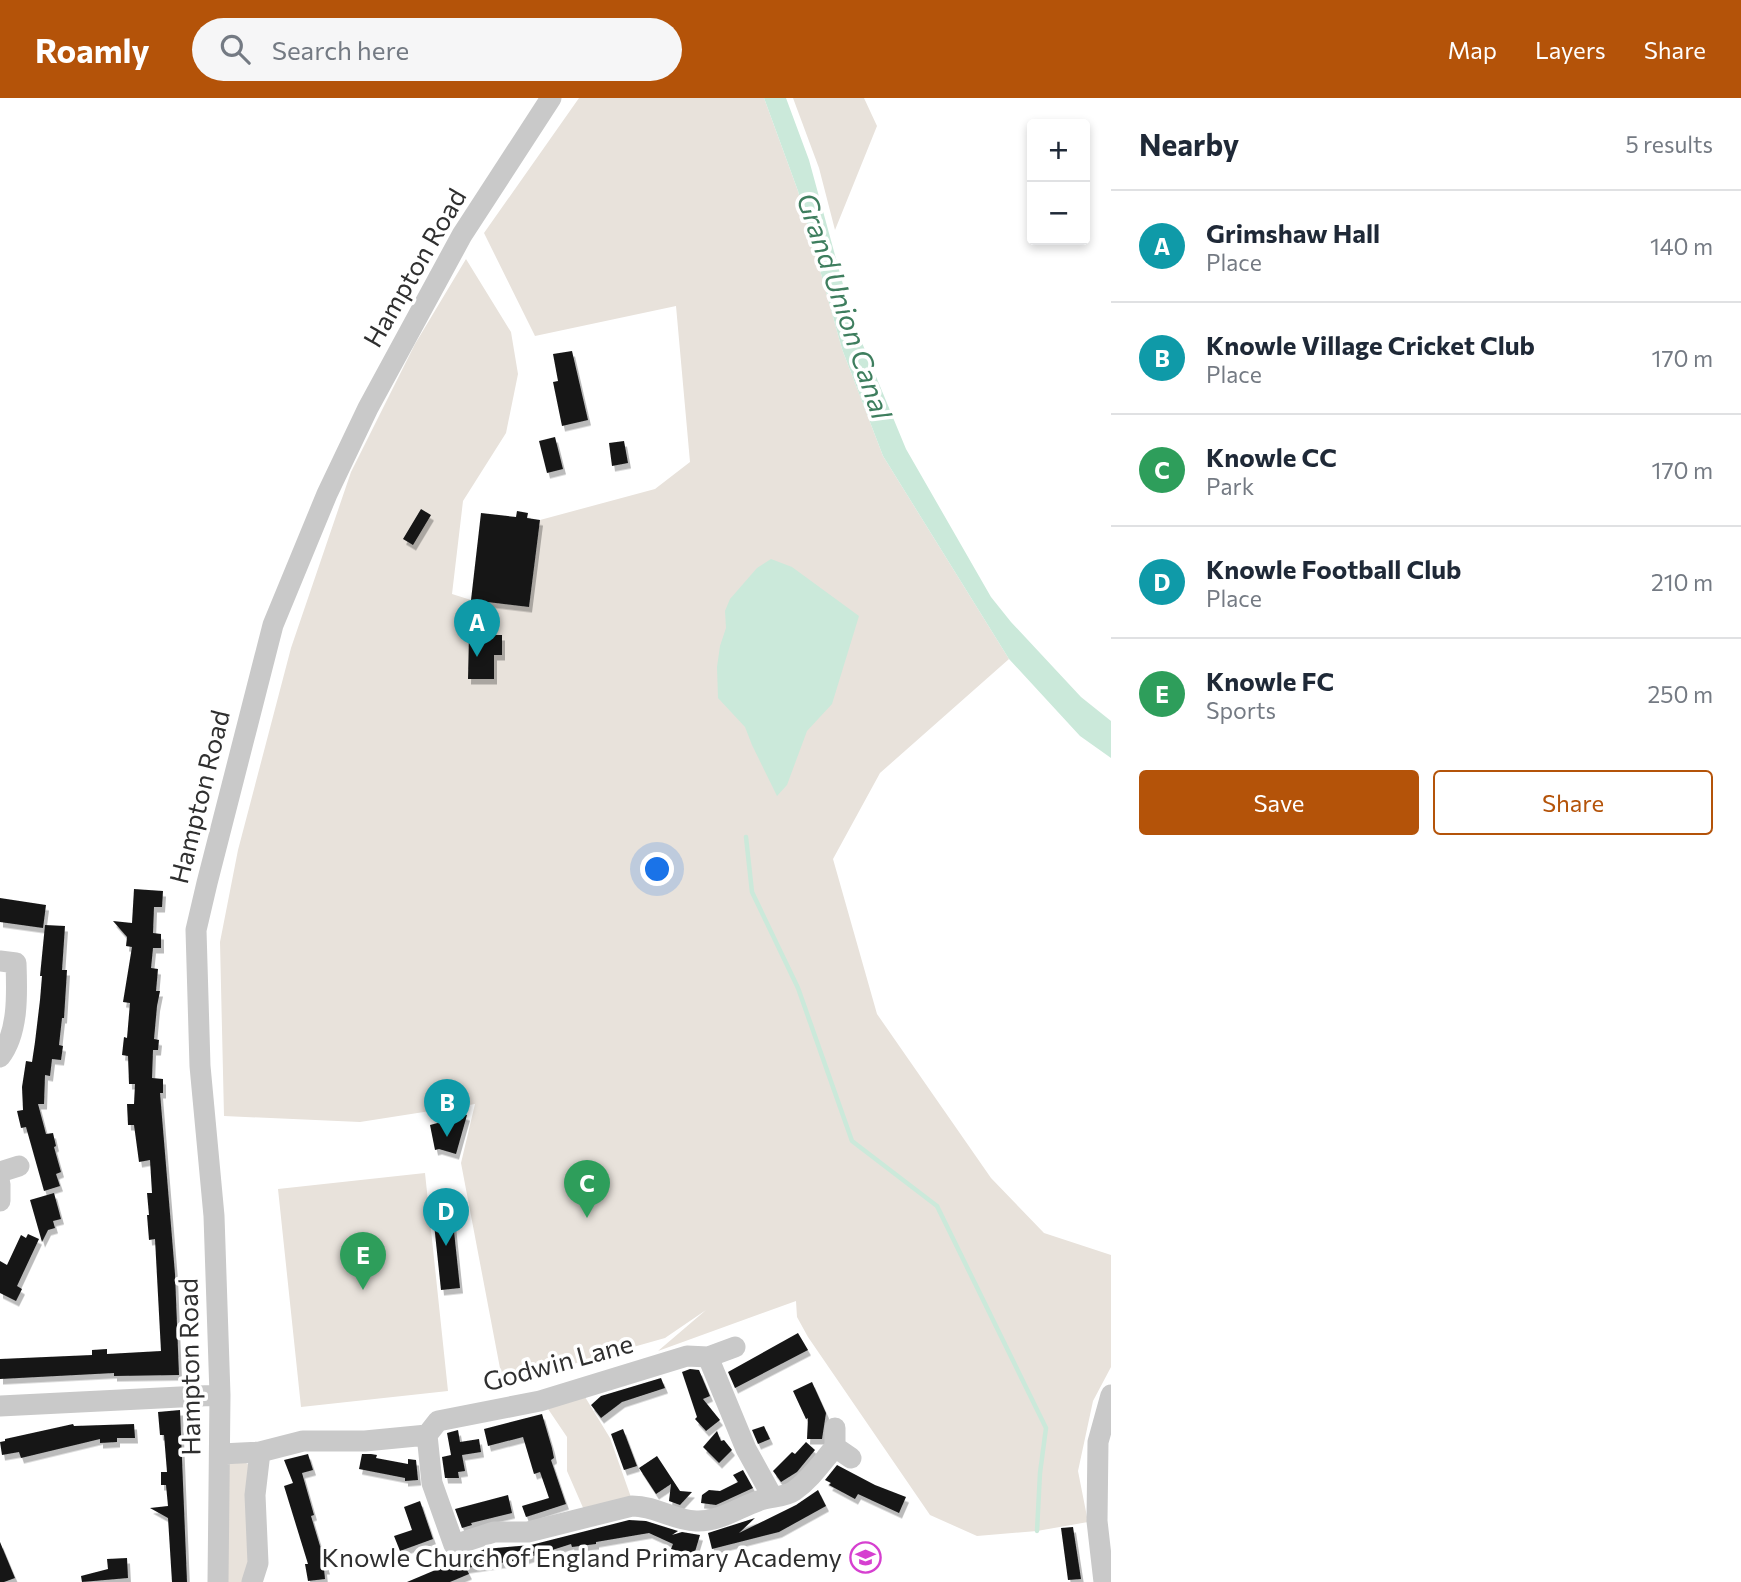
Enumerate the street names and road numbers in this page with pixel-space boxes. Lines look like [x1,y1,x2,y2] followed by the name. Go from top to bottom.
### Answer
[356,183,472,352] street label: Hampton Road
[162,707,235,887] street label: Hampton Road
[171,1278,206,1456] street label: Hampton Road
[479,1327,636,1396] street label: Godwin Lane

